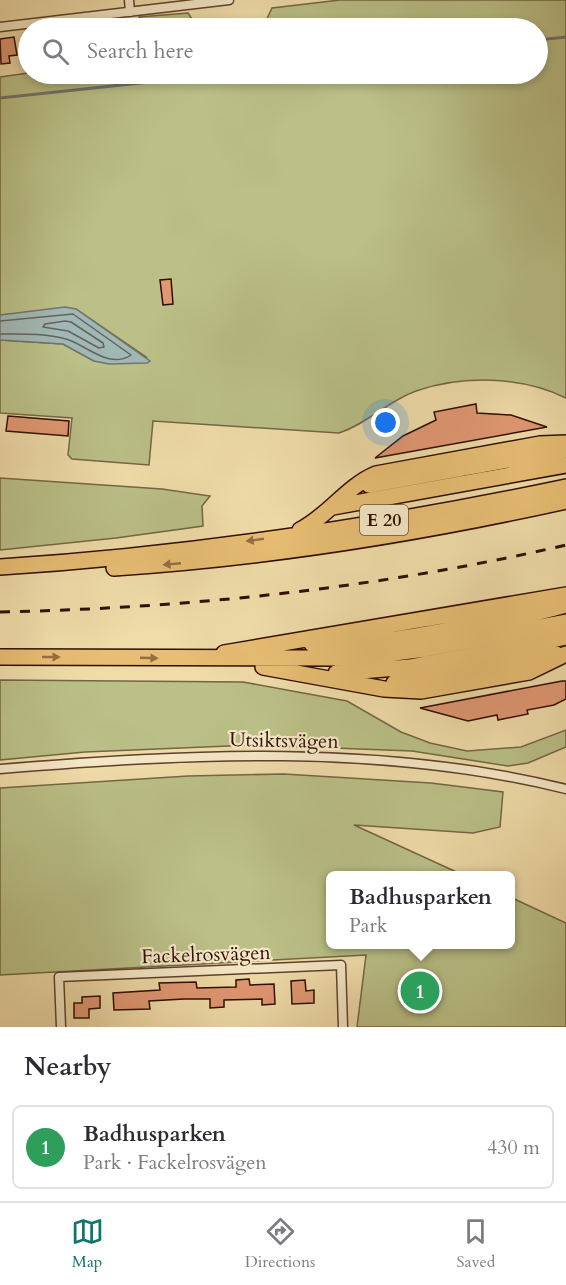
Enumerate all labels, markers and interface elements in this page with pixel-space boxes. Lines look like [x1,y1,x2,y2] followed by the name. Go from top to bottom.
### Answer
[18,18,548,84] search box
[39,35,72,68] icon: search
[87,36,194,66] text: Search here
[371,408,400,437] your location
[360,505,408,535] road number: E 20
[246,536,265,545] one-way arrow
[163,559,182,569] one-way arrow
[42,652,61,662] one-way arrow
[139,653,158,662] one-way arrow
[229,726,339,755] street label: Utsiktsvägen
[326,871,515,949] popup
[349,882,492,912] text: Badhusparken
[349,912,388,939] text: Park
[141,939,272,970] street label: Fackelrosvägen
[400,968,440,1014] pin: 1
[24,1049,112,1084] text: Nearby
[83,1119,226,1149] text: Badhusparken
[40,1134,51,1161] text: 1
[487,1134,540,1161] text: 430 m
[83,1149,267,1176] text: Park · Fackelrosvägen
[71,1215,104,1273] tab: Map
[245,1215,315,1273] tab: Directions
[457,1215,495,1273] tab: Saved

